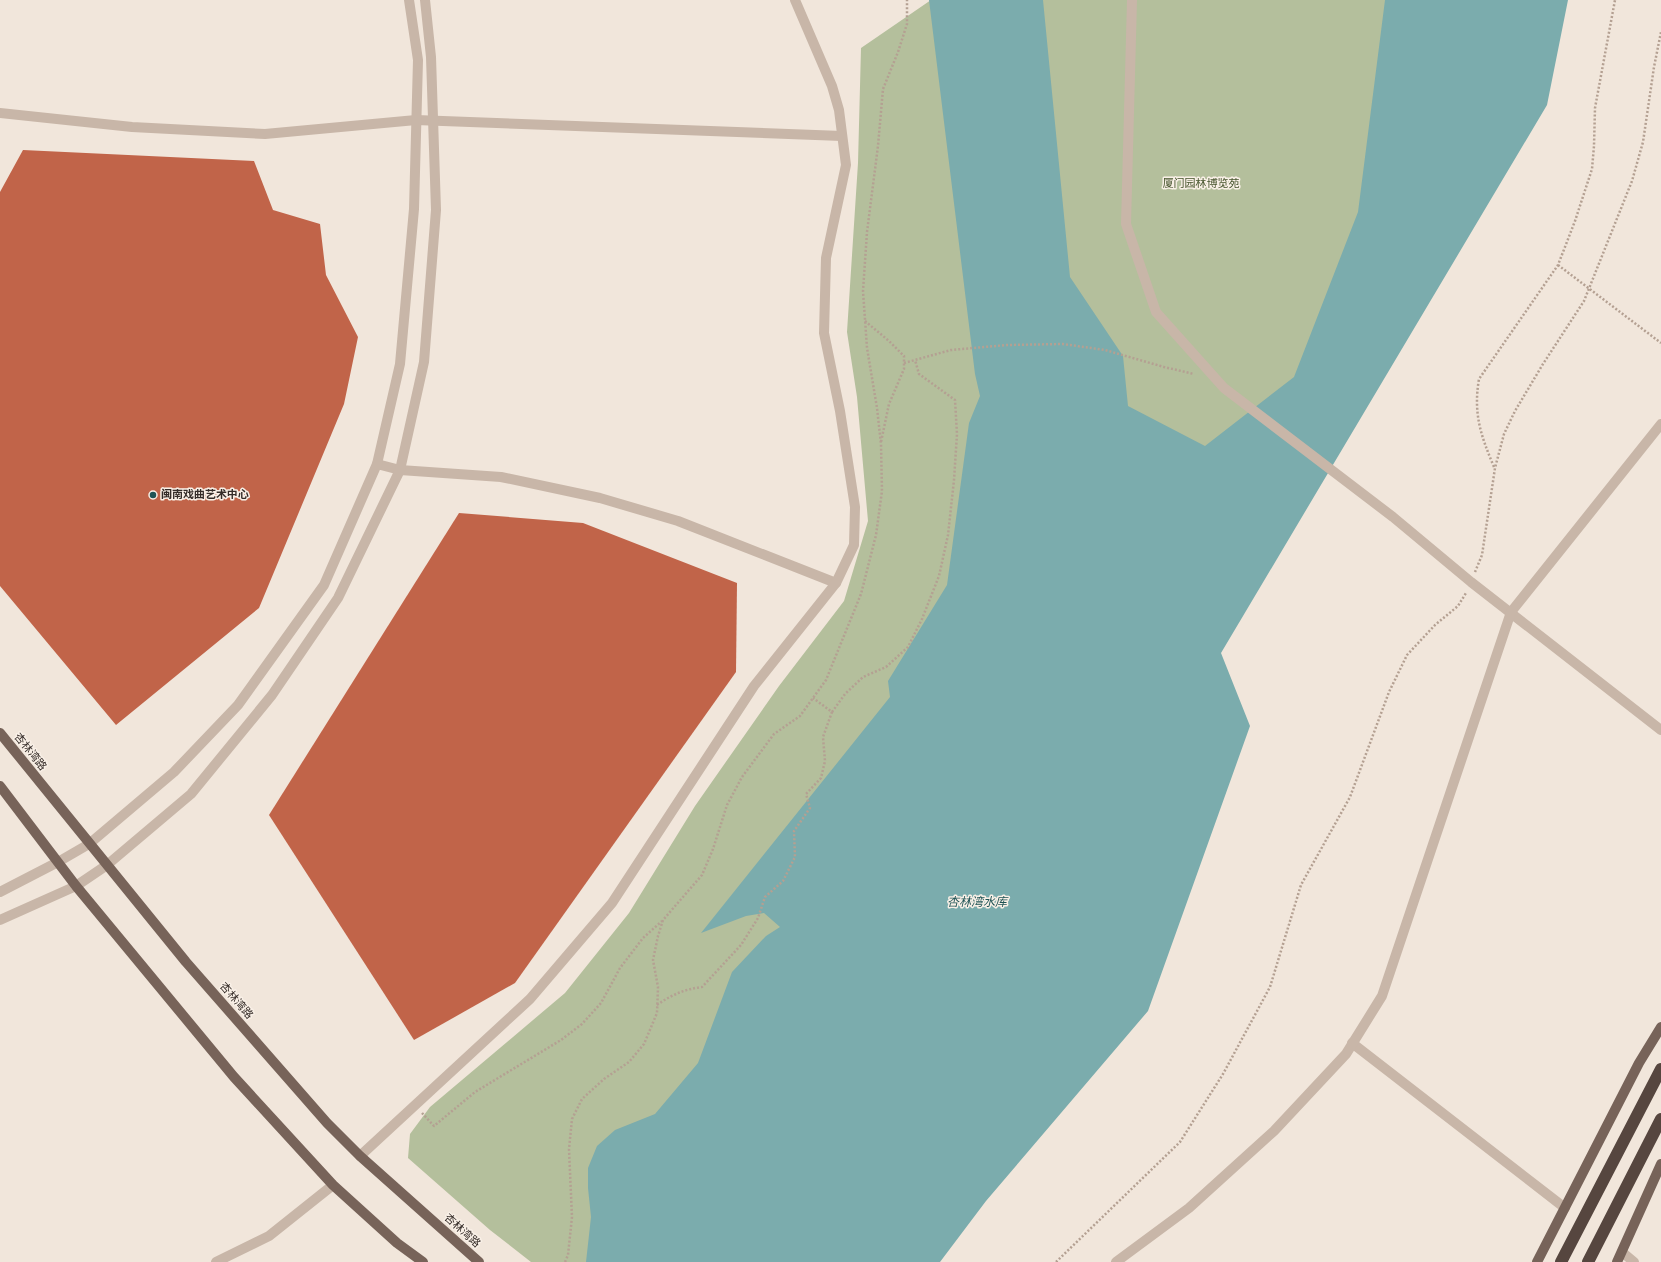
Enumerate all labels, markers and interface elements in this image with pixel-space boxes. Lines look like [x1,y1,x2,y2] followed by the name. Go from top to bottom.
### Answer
[1163,177,1240,191] park label: 厦门园林博览苑
[161,488,249,502] place label: 闽南戏曲艺术中心
[148,490,158,500] marker: 闽南戏曲艺术中心
[11,730,49,774] street label: 杏林湾路
[947,895,1009,911] water label: 杏林湾水库
[216,980,256,1022] street label: 杏林湾路
[441,1211,483,1251] street label: 杏林湾路

